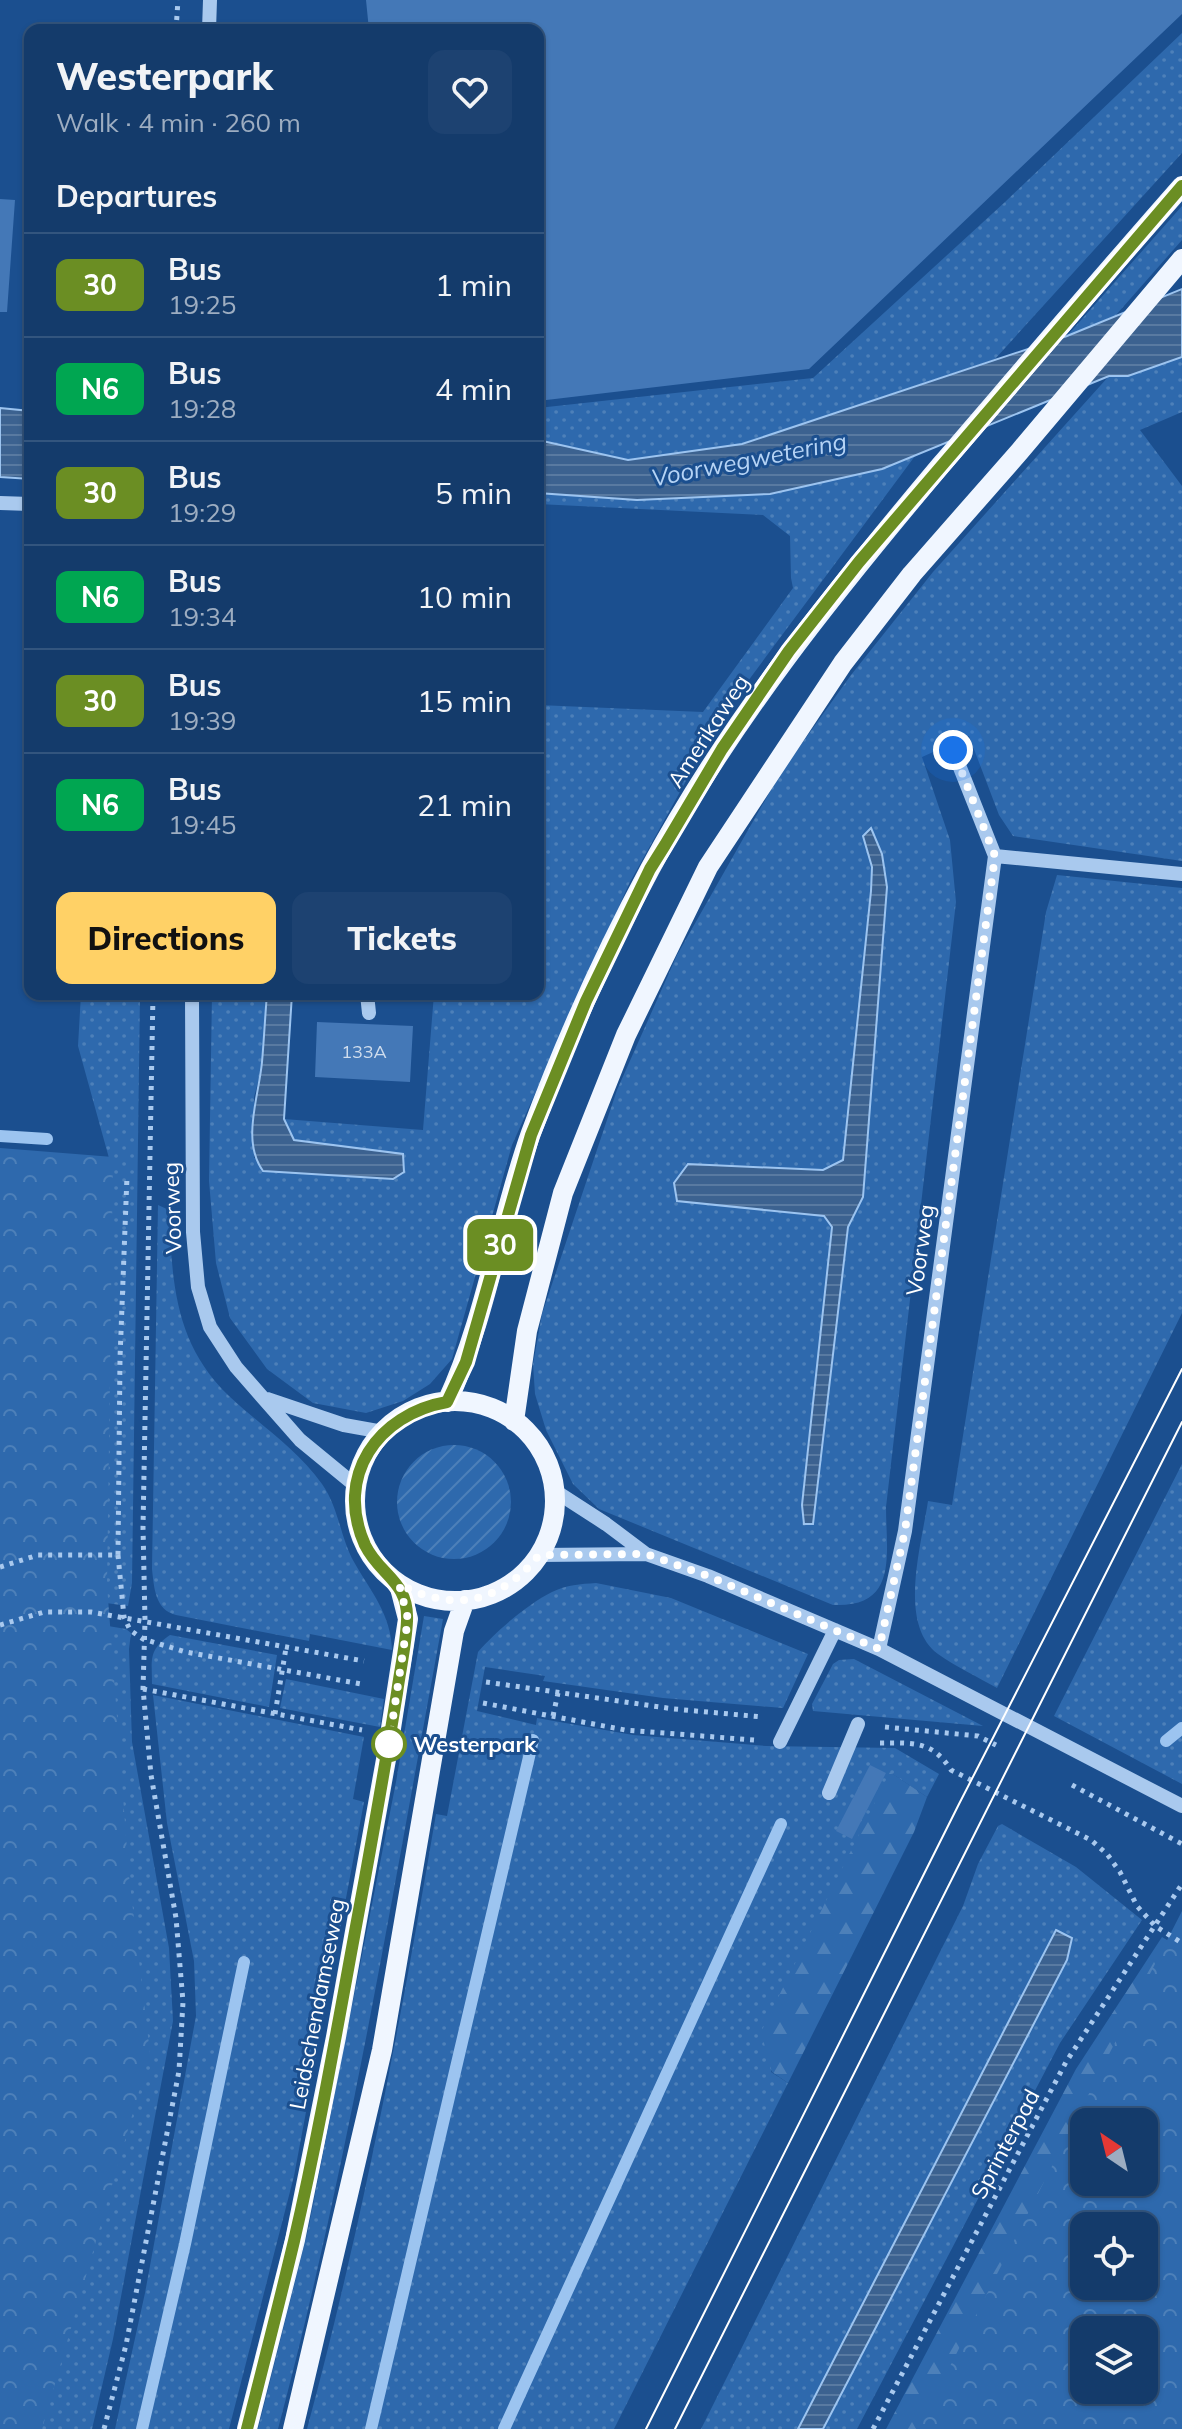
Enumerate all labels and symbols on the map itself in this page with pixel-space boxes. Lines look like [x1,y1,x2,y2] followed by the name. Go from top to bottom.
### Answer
[649,425,849,493] water label: Voorwegwetering
[661,669,755,793] street label: Amerikaweg
[933,730,973,770] your location
[341,1040,387,1063] house number: 133A
[156,1162,188,1254] street label: Voorweg
[900,1202,940,1298] street label: Voorweg
[464,1219,536,1271] line badge: 30
[372,1727,406,1761] marker: Westerpark
[413,1730,537,1758] place label: Westerpark
[283,1896,351,2112] street label: Leidschendamseweg
[964,2084,1046,2204] street label: Sprinterpad
[1070,2108,1158,2196] north arrow

